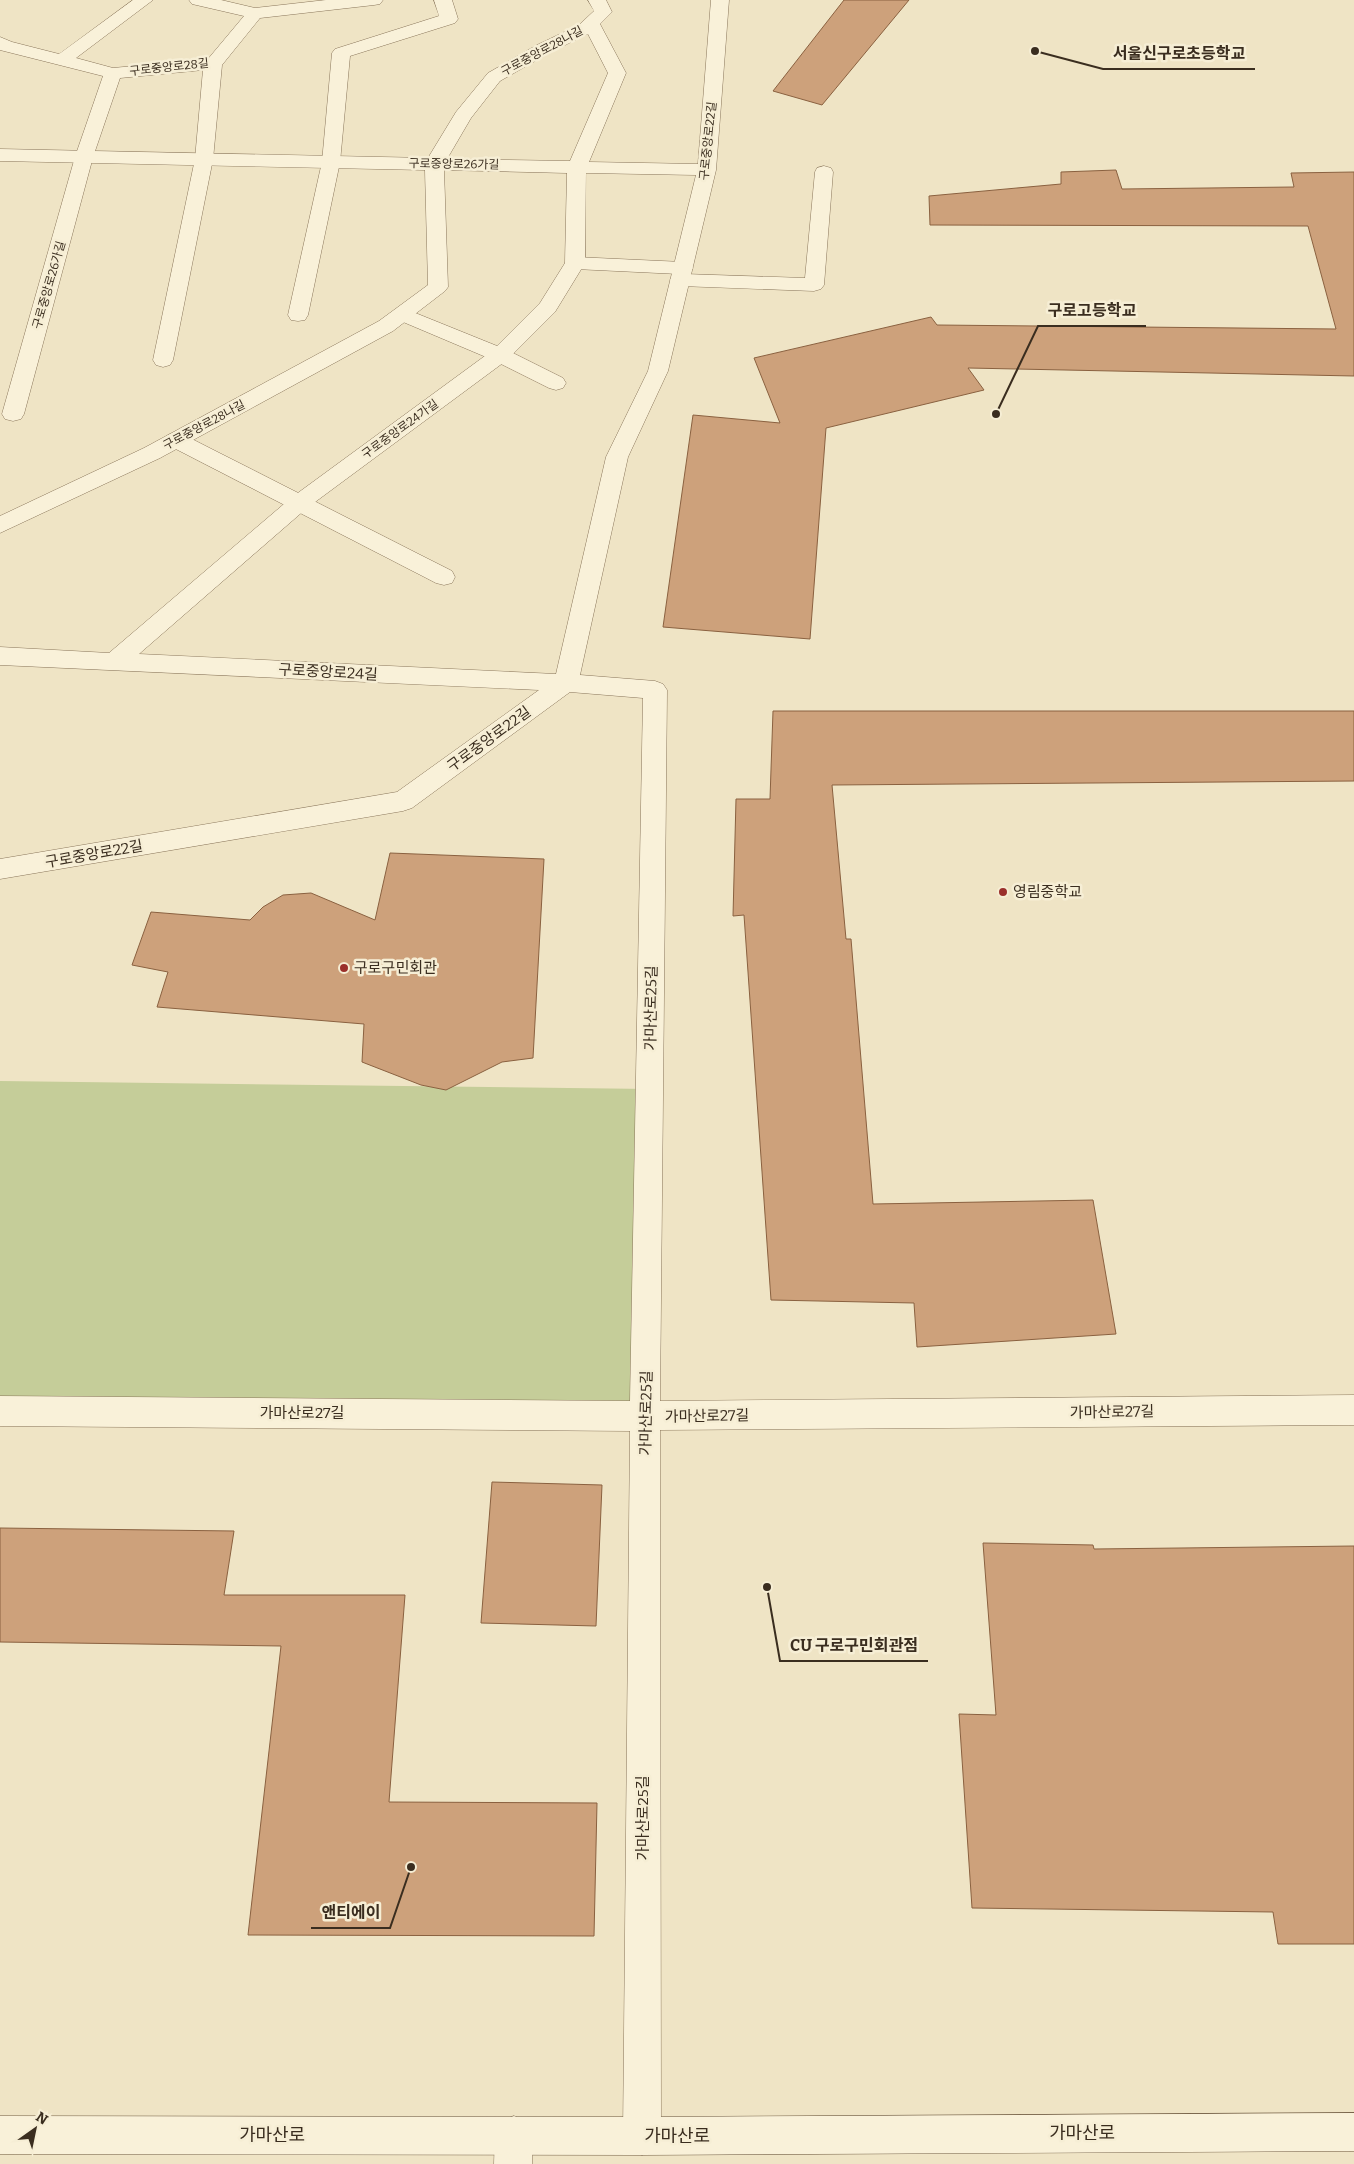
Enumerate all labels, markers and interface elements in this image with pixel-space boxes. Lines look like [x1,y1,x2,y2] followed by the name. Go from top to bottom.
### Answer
[499,23,585,79] street label: 구로중앙로28나길
[1103,38,1255,69] callout: 서울신구로초등학교
[1113,44,1246,63] text: 서울신구로초등학교
[128,56,210,78] street label: 구로중앙로28길
[697,101,719,181] street label: 구로중앙로22길
[408,156,500,172] street label: 구로중앙로26가길
[30,239,68,331] street label: 구로중앙로26가길
[1038,295,1146,326] callout: 구로고등학교
[1048,301,1136,320] text: 구로고등학교
[161,397,247,453] street label: 구로중앙로28나길
[359,397,441,461] street label: 구로중앙로24가길
[278,660,378,684] street label: 구로중앙로24길
[444,703,534,775] street label: 구로중앙로22길
[44,837,144,871] street label: 구로중앙로22길
[1013,883,1082,901] place label: 영림중학교
[997,886,1009,898] marker: 영림중학교
[354,959,437,977] place label: 구로구민회관
[338,962,350,974] marker: 구로구민회관
[641,965,661,1051] street label: 가마산로25길
[636,1370,656,1456] street label: 가마산로25길
[1070,1402,1154,1422] street label: 가마산로27길
[260,1404,344,1422] street label: 가마산로27길
[665,1406,749,1426] street label: 가마산로27길
[780,1630,928,1661] callout: CU 구로구민회관점
[790,1636,918,1655] text: CU 구로구민회관점
[634,1775,652,1861] street label: 가마산로25길
[311,1897,390,1928] callout: 앤티에이
[322,1903,380,1922] text: 앤티에이
[10,2104,60,2154] north arrow
[33,2108,51,2129] text: N
[1049,2122,1115,2144] street label: 가마산로
[239,2124,305,2146] street label: 가마산로
[644,2125,710,2147] street label: 가마산로

